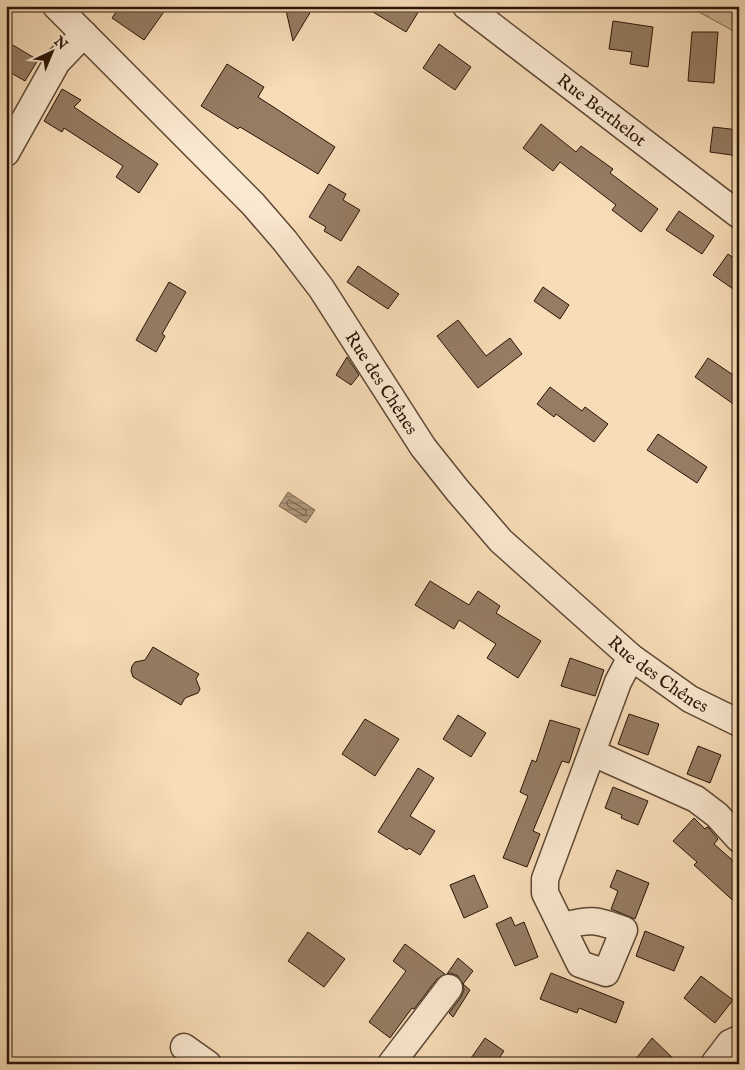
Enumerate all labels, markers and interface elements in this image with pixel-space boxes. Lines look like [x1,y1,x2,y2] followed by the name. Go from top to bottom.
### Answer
[28,28,78,78] north arrow
[49,32,71,54] text: N
[552,70,650,153] street label: Rue Berthelot
[339,328,422,440] street label: Rue des Chênes
[602,632,711,719] street label: Rue des Chênes

